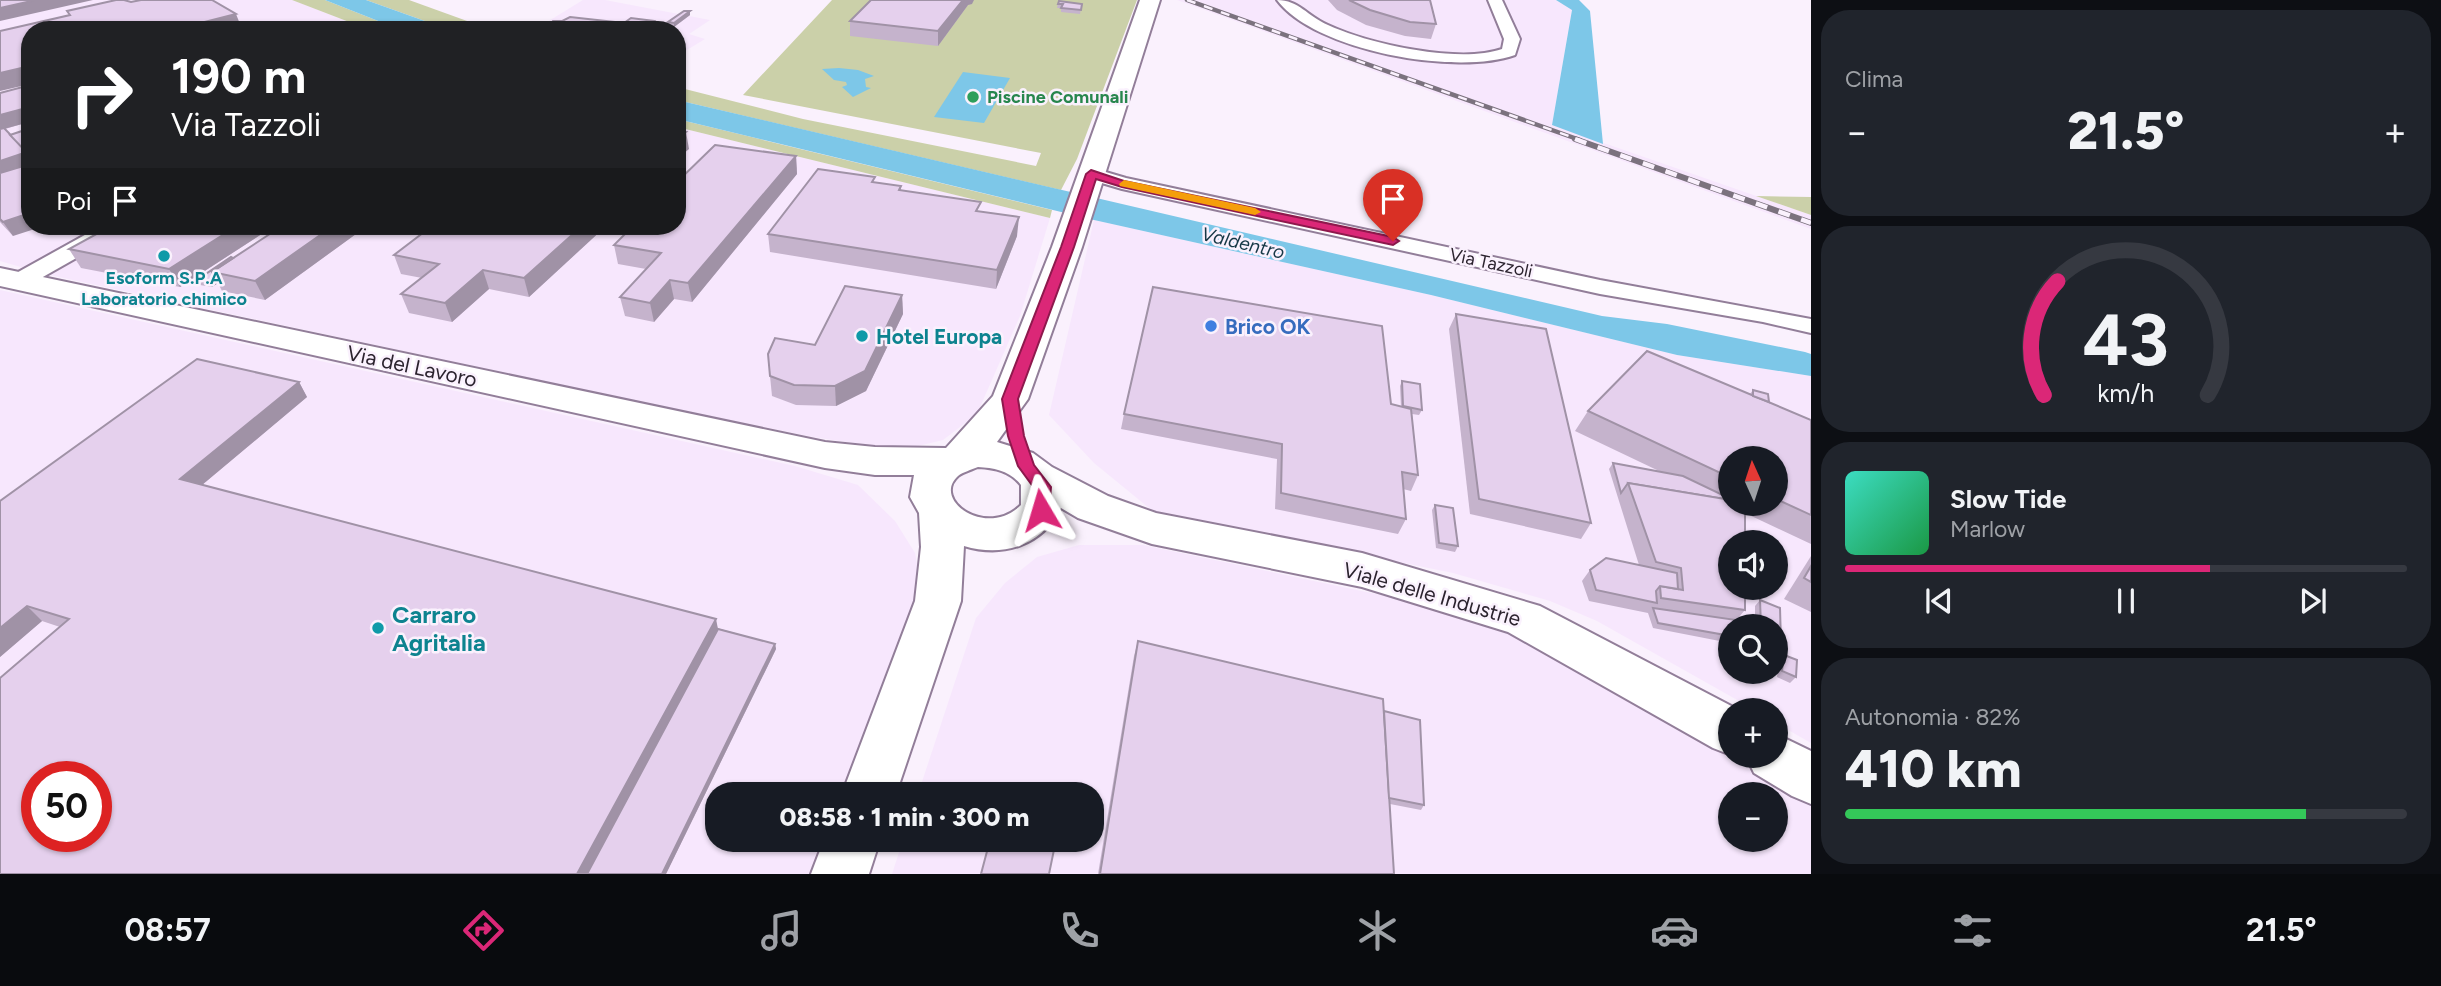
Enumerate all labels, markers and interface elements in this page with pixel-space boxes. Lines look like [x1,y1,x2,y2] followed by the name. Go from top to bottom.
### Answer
[171,46,306,105] text: 190 m
[56,49,147,140] icon: right
[1845,65,1903,93] text: Clima
[987,86,1128,108] place label: Piscine Comunali
[965,89,981,105] marker: Piscine Comunali
[2068,100,2184,162] text: 21.5°
[171,106,321,144] text: Via Tazzoli
[1845,109,1869,155] text: −
[2383,109,2407,155] text: +
[1363,169,1423,241] pin
[1374,180,1412,218] icon: arrive
[106,182,144,220] icon: arrive
[56,185,92,217] text: Poi
[1199,222,1287,264] water label: Valdentro
[1447,243,1535,283] street label: Via Tazzoli
[156,248,172,264] marker: Esoform S.P.A Laboratorio chimico
[81,267,247,310] place label: Esoform S.P.A Laboratorio chimico
[2083,296,2169,383] text: 43
[1225,314,1311,339] place label: Brico OK
[1203,318,1219,334] marker: Brico OK
[876,324,1002,349] place label: Hotel Europa
[854,328,870,344] marker: Hotel Europa
[345,340,479,392] street label: Via del Lavoro
[2097,378,2155,408] text: km/h
[1718,446,1788,516] north arrow
[1718,446,1788,852] map controls
[1004,473,1078,547] position arrow
[1950,483,2066,515] text: Slow Tide
[1950,515,2025,543] text: Marlow
[1718,530,1788,600] button: sound
[1340,557,1524,631] street label: Viale delle Industrie
[1920,582,1958,620] icon: previous
[2107,582,2145,620] icon: pause
[2294,582,2332,620] icon: next
[392,600,486,657] place label: Carraro Agritalia
[1718,614,1788,684] button: search
[370,620,386,636] marker: Carraro Agritalia
[1718,698,1788,768] button: +
[1845,703,2020,731] text: Autonomia · 82%
[1845,738,2022,800] text: 410 km
[21,761,112,852] speed limit sign: 50
[1718,782,1788,852] button: −
[780,801,1029,833] text: 08:58 · 1 min · 300 m
[459,906,508,955] icon: directions
[757,906,806,955] icon: music
[1055,906,1104,955] icon: phone
[1353,906,1402,955] icon: climate
[1650,906,1699,955] icon: car
[1948,906,1997,955] icon: filters
[124,911,211,949] text: 08:57
[2246,911,2317,949] text: 21.5°

